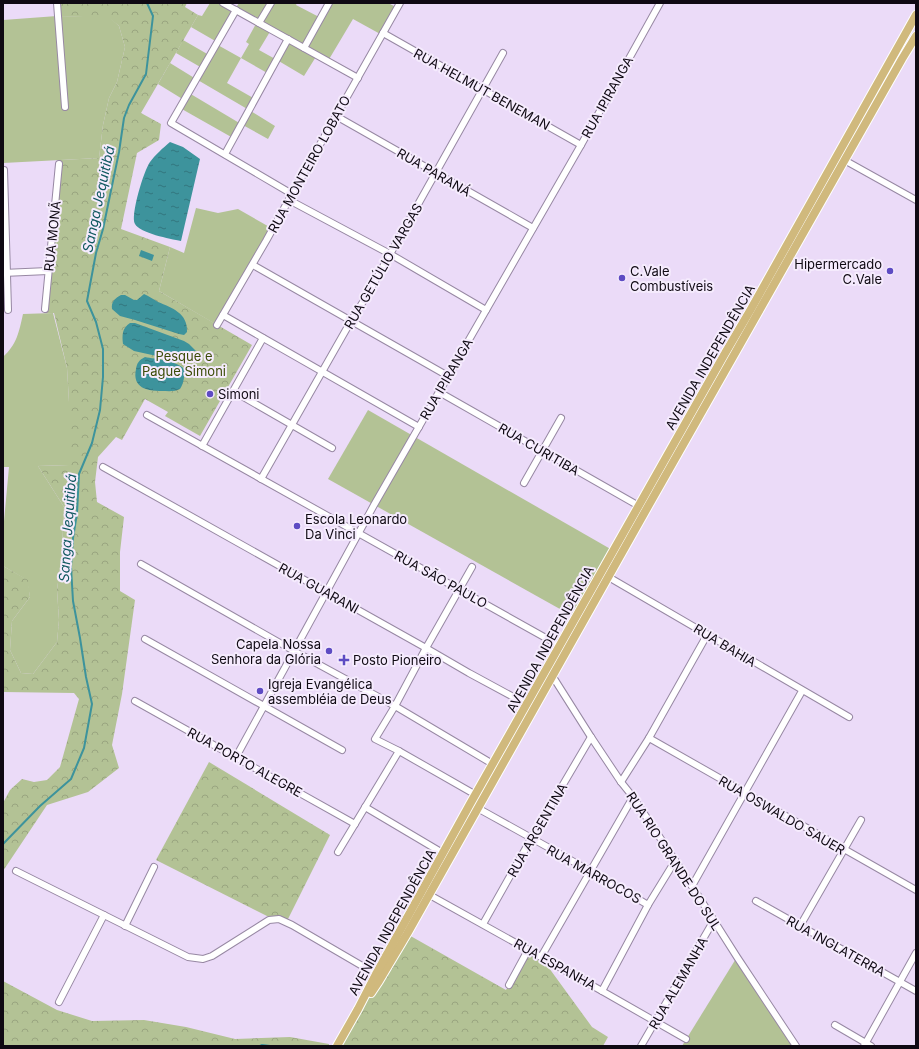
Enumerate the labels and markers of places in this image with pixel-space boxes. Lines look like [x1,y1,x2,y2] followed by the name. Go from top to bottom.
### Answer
[794,256,882,287] place label: Hipermercado C.Vale
[630,263,713,294] place label: C.Vale Combustíveis
[885,266,895,276] marker: Hipermercado C.Vale
[617,273,627,283] marker: C.Vale Combustíveis
[218,386,260,402] place label: Simoni
[205,389,215,399] marker: Simoni
[305,511,407,542] place label: Escola Leonardo Da Vinci
[292,521,302,531] marker: Escola Leonardo Da Vinci
[211,636,321,667] place label: Capela Nossa Senhora da Glória
[324,646,334,656] marker: Capela Nossa Senhora da Glória
[353,652,442,668] place label: Posto Pioneiro
[338,654,350,666] marker: Posto Pioneiro
[268,676,392,707] place label: Igreja Evangélica assembléia de Deus
[255,686,265,696] marker: Igreja Evangélica assembléia de Deus

